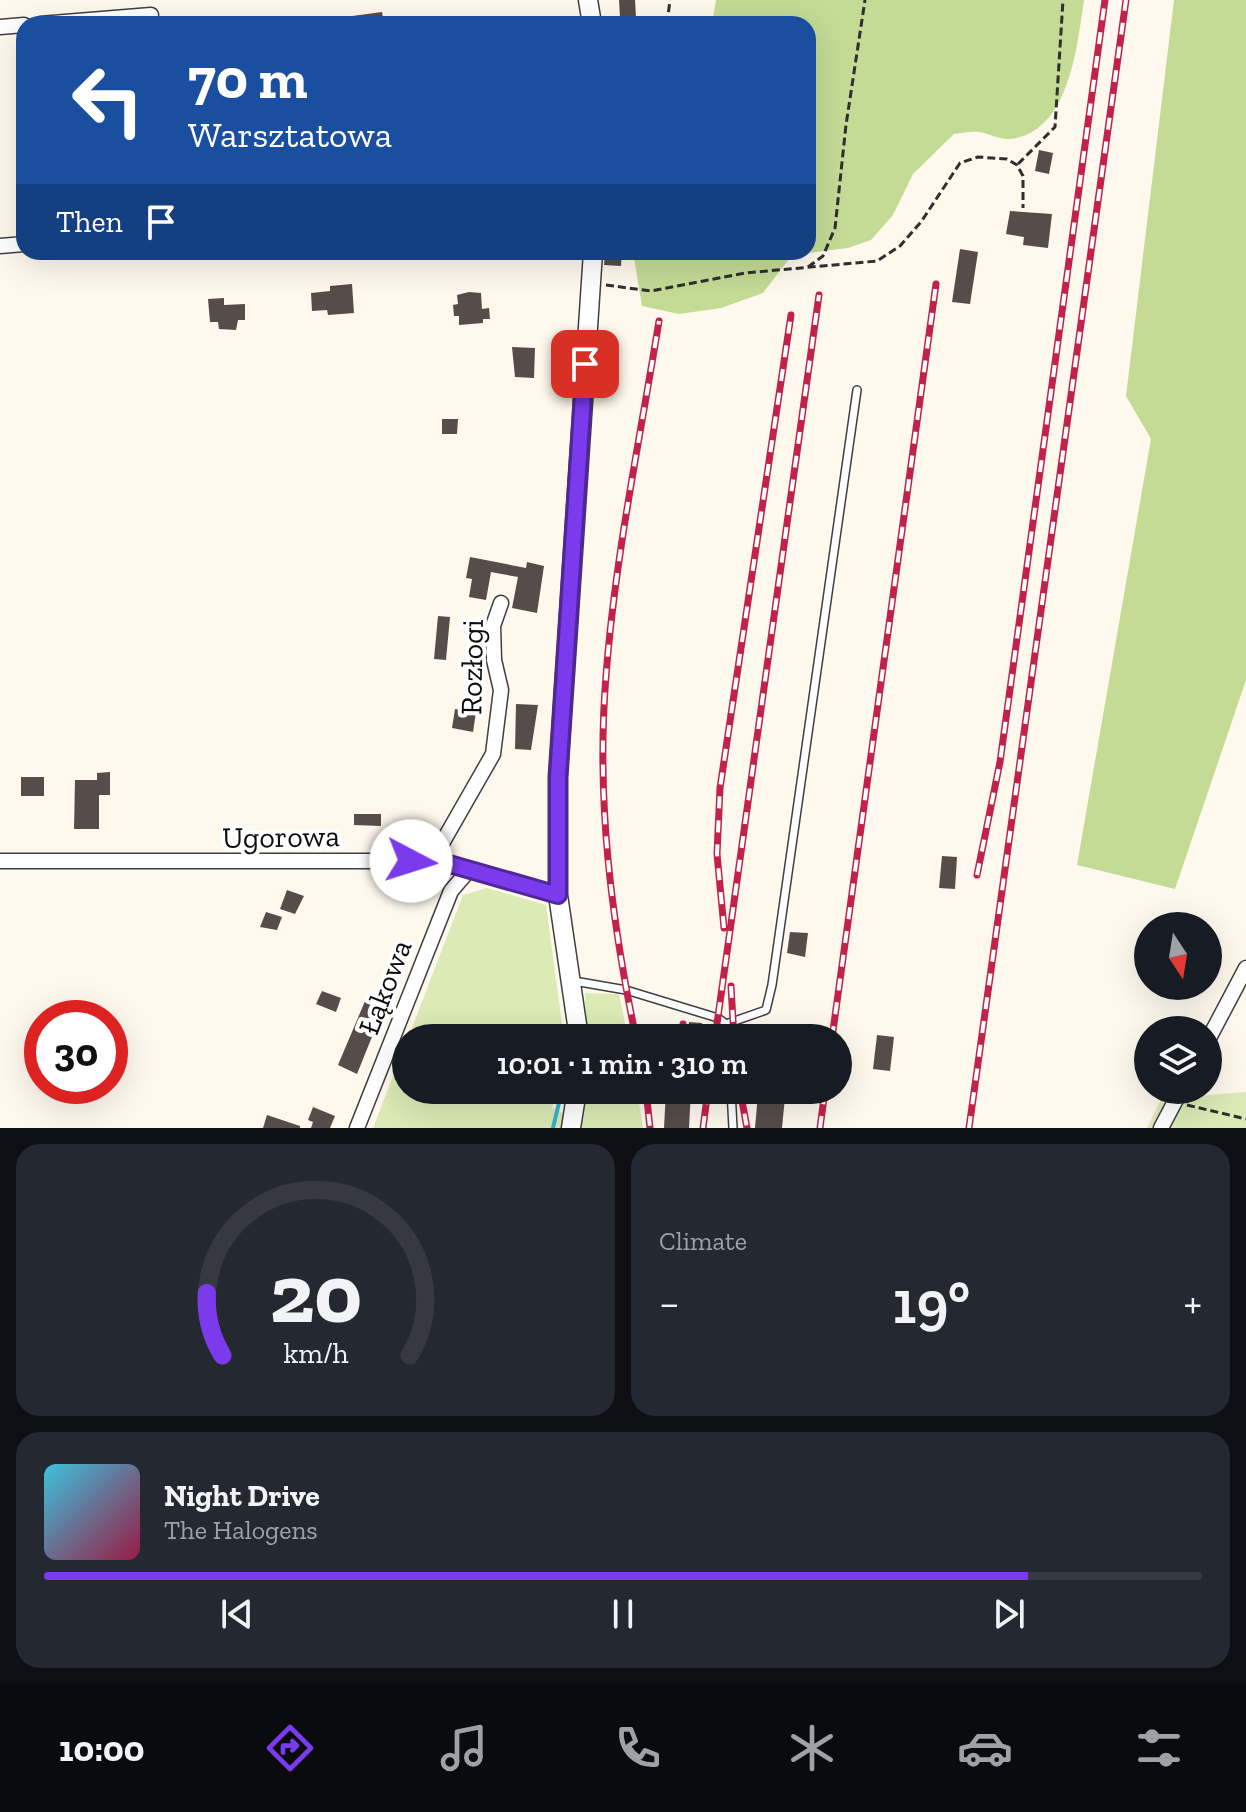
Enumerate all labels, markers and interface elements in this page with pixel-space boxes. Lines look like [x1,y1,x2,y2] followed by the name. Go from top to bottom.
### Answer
[188,45,308,112] text: 70 m
[56,48,160,152] icon: left
[188,113,392,156] text: Warsztatowa
[139,200,183,244] icon: arrive
[56,204,123,240] text: Then
[551,330,619,398] pin
[563,342,607,386] icon: arrive
[453,619,491,715] street label: Rozłogi
[222,818,340,856] street label: Ugorowa
[369,819,453,903] position arrow
[1134,912,1222,1000] north arrow
[1134,912,1222,1104] map controls
[351,935,419,1039] street label: Łąkowa
[24,1000,128,1104] speed limit sign: 30
[1134,1016,1222,1104] button: layers
[497,1046,747,1082] text: 10:01 · 1 min · 310 m
[659,1225,747,1257] text: Climate
[269,1243,362,1343] text: 20
[893,1266,970,1338] text: 19°
[659,1276,680,1329] text: −
[1183,1276,1202,1329] text: +
[283,1336,348,1370] text: km/h
[164,1478,320,1514] text: Night Drive
[164,1514,318,1546] text: The Halogens
[215,1592,259,1636] icon: previous
[601,1592,645,1636] icon: pause
[987,1592,1031,1636] icon: next
[262,1720,318,1776] icon: directions
[436,1720,492,1776] icon: music
[610,1720,666,1776] icon: phone
[784,1720,840,1776] icon: climate
[957,1720,1013,1776] icon: car
[1131,1720,1187,1776] icon: filters
[59,1727,145,1770] text: 10:00

